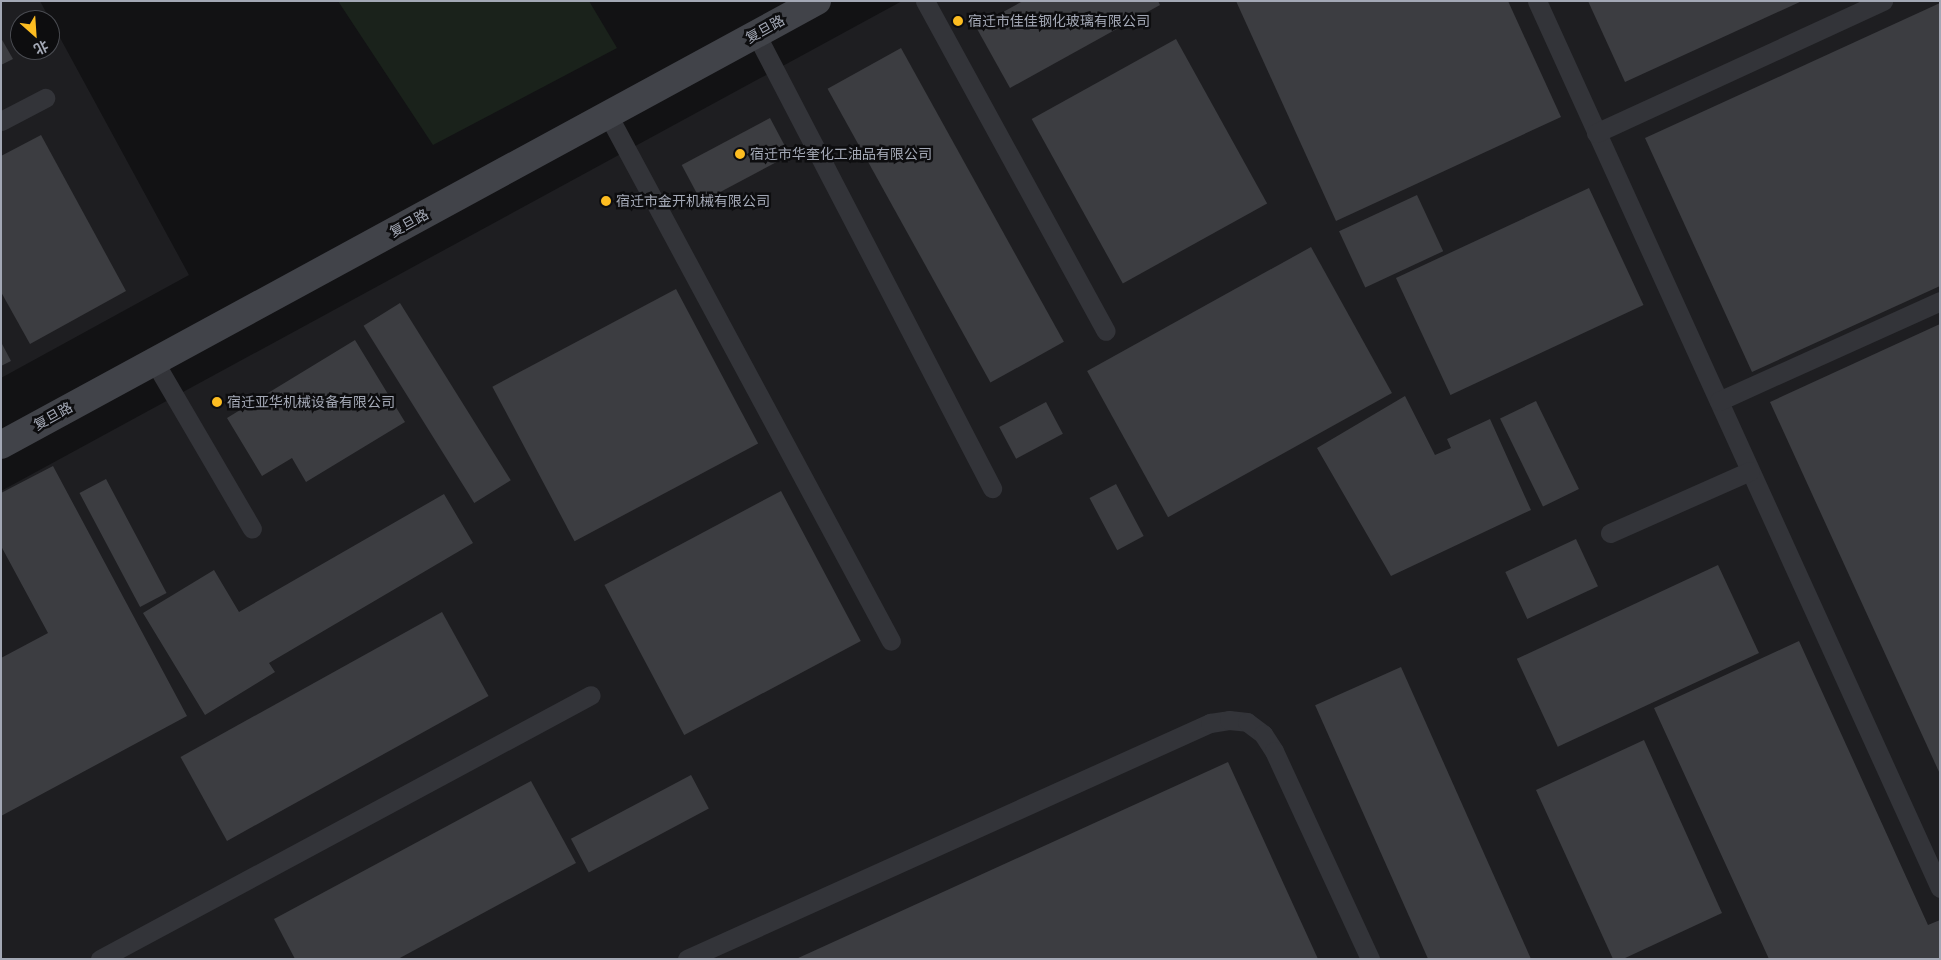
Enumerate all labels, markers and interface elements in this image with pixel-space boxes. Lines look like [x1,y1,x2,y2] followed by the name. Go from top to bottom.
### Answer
[10,10,60,60] north arrow
[743,11,787,47] street label: 复旦路
[968,13,1150,29] place label: 宿迁市佳佳钢化玻璃有限公司
[952,15,964,27] marker: 宿迁市佳佳钢化玻璃有限公司
[31,37,51,59] text: 北
[750,146,932,162] place label: 宿迁市华奎化工油品有限公司
[734,148,746,160] marker: 宿迁市华奎化工油品有限公司
[616,193,770,209] place label: 宿迁市金开机械有限公司
[600,195,612,207] marker: 宿迁市金开机械有限公司
[387,205,431,241] street label: 复旦路
[227,394,395,410] place label: 宿迁亚华机械设备有限公司
[211,396,223,408] marker: 宿迁亚华机械设备有限公司
[31,398,75,434] street label: 复旦路

